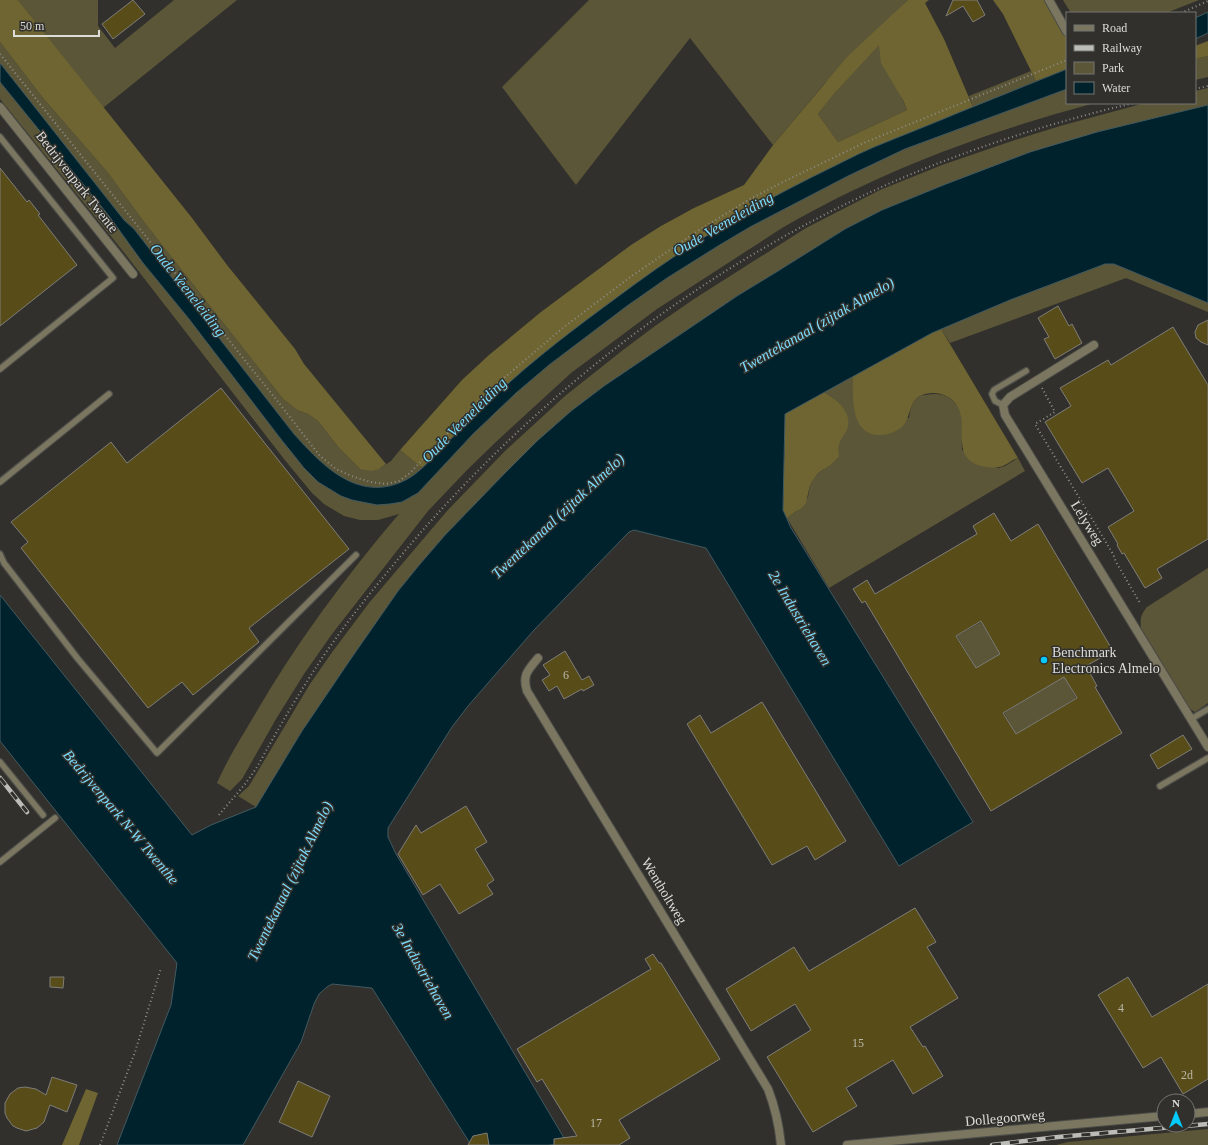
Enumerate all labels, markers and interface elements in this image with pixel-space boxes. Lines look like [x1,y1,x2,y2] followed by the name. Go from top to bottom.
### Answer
[14,12,99,38] scale bar
[1066,12,1196,104] legend
[20,19,45,33] text: 50 m
[1102,21,1127,35] text: Road
[1102,41,1142,55] text: Railway
[1102,61,1124,75] text: Park
[1102,81,1130,95] text: Water
[33,128,121,236] street label: Bedrijvenpark Twente
[670,189,776,259] water label: Oude Veeneleiding
[147,241,229,340] water label: Oude Veeneleiding
[737,274,897,377] water label: Twentekanaal (zijtak Almelo)
[418,374,510,466] water label: Oude Veeneleiding
[488,450,628,582] water label: Twentekanaal (zijtak Almelo)
[1068,498,1106,548] street label: Lelyweg
[765,568,835,668] water label: 2e Industriehaven
[1052,645,1160,676] place label: Benchmark Electronics Almelo
[1039,655,1049,665] marker: Benchmark Electronics Almelo
[563,668,569,682] house number: 6
[60,747,182,888] water label: Bedrijvenpark N-W Twenthe
[244,799,337,964] water label: Twentekanaal (zijtak Almelo)
[638,855,690,927] street label: Wentholtweg
[389,919,457,1022] water label: 3e Industriehaven
[1118,1001,1124,1015] house number: 4
[852,1036,864,1050] house number: 15
[1181,1068,1193,1082] house number: 2d
[1156,1093,1196,1133] north arrow
[1172,1097,1180,1109] text: N
[964,1107,1046,1129] street label: Dollegoorweg
[590,1116,602,1130] house number: 17

